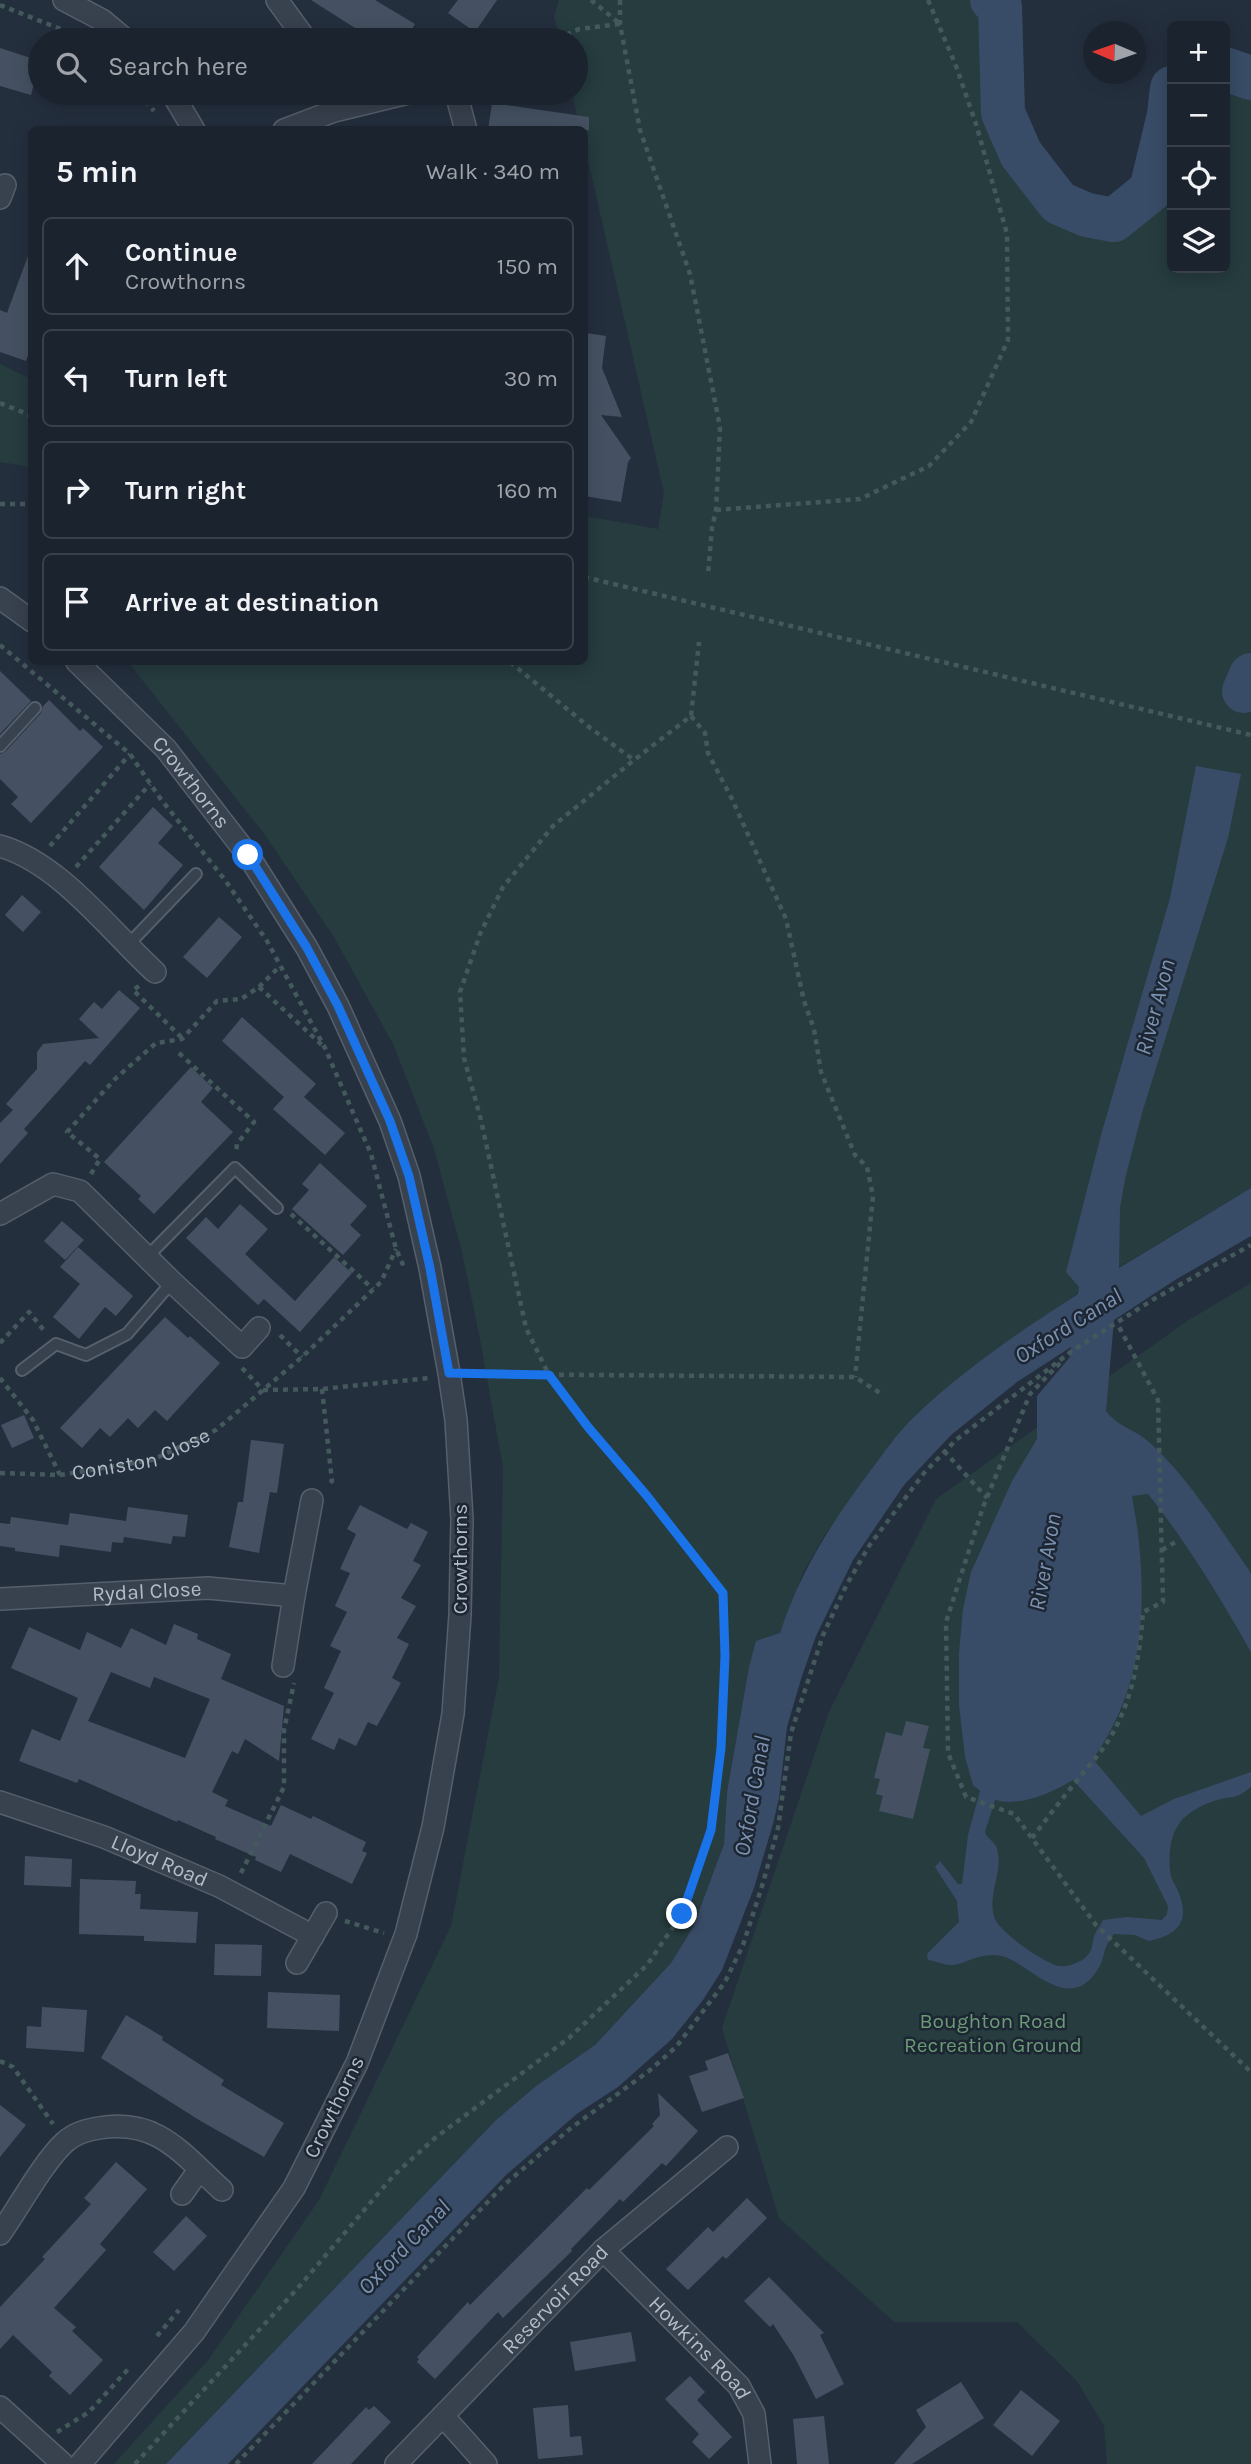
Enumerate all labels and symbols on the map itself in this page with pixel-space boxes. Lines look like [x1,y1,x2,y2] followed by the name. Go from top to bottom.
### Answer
[1083,21,1146,84] north arrow
[148,731,235,833] street label: Crowthorns
[232,839,263,870] route start
[1129,956,1181,1058] water label: River Avon
[1009,1282,1127,1370] water label: Oxford Canal
[70,1423,214,1485] street label: Coniston Close
[448,1504,472,1614] street label: Crowthorns
[1023,1511,1067,1613] water label: River Avon
[91,1576,202,1606] street label: Rydal Close
[728,1734,776,1858] water label: Oxford Canal
[107,1829,211,1892] street label: Lloyd Road
[666,1898,697,1929] route end
[904,2009,1082,2057] park label: Boughton Road Recreation Ground
[299,2052,369,2162] street label: Crowthorns
[352,2194,456,2300] water label: Oxford Canal
[497,2240,613,2359] street label: Reservoir Road
[644,2291,756,2404] street label: Howkins Road

